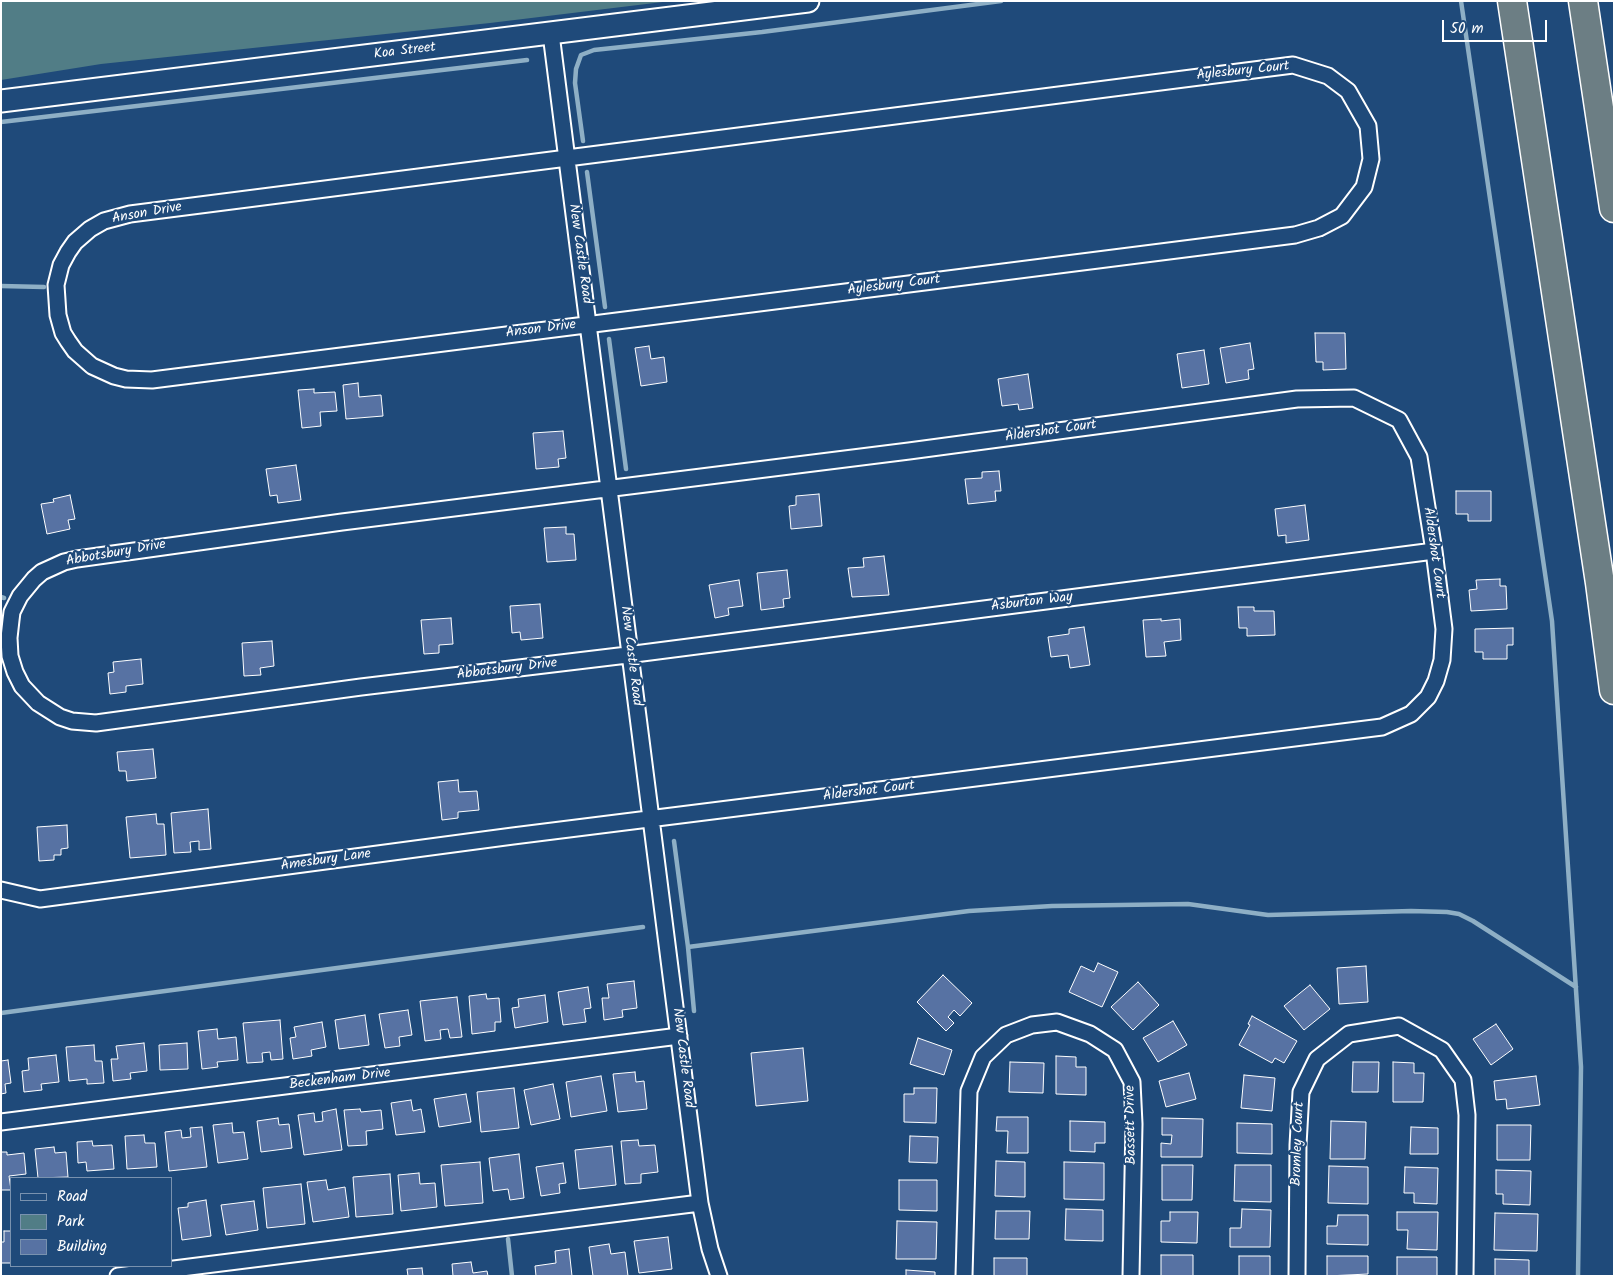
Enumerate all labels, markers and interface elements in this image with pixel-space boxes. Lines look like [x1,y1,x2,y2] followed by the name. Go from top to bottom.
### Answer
[1445,10,1550,42] scale bar
[1450,17,1484,41] text: 50 m
[373,40,437,64] street label: Koa Street
[1196,59,1290,85] street label: Aylesbury Court
[111,200,183,228] street label: Anson Drive
[564,203,594,305] street label: New Castle Road
[847,272,941,300] street label: Aylesbury Court
[505,317,577,343] street label: Anson Drive
[1004,417,1098,447] street label: Aldershot Court
[1418,506,1448,600] street label: Aldershot Court
[65,537,167,571] street label: Abbotsbury Drive
[990,590,1074,616] street label: Asburton Way
[616,605,644,707] street label: New Castle Road
[456,656,558,684] street label: Abbotsbury Drive
[822,778,916,806] street label: Aldershot Court
[280,846,372,876] street label: Amesbury Lane
[668,1007,696,1109] street label: New Castle Road
[288,1065,392,1095] street label: Beckenham Drive
[1123,1085,1141,1165] street label: Bassett Drive
[1289,1102,1309,1186] street label: Bromley Court
[10,1177,172,1267] legend
[57,1185,87,1209] text: Road
[57,1210,84,1234] text: Park
[57,1235,107,1259] text: Building

